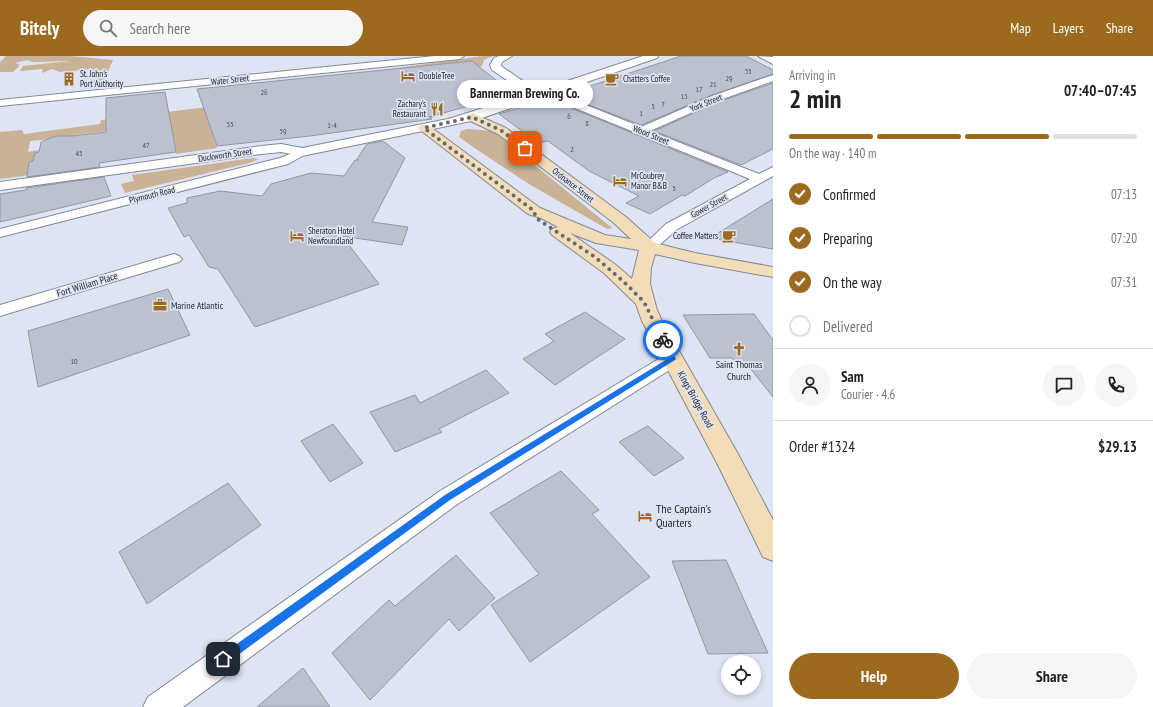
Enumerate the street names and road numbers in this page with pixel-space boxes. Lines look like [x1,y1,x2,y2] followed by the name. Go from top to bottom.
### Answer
[210,72,250,87] street label: Water Street
[688,91,724,114] street label: York Street
[632,122,671,147] street label: Wood Street
[197,145,253,164] street label: Duckworth Street
[550,165,597,205] street label: Ordnance Street
[128,183,176,206] street label: Plymouth Road
[689,191,729,220] street label: Gower Street
[55,269,119,300] street label: Fort William Place
[675,369,716,430] street label: Kings Bridge Road

